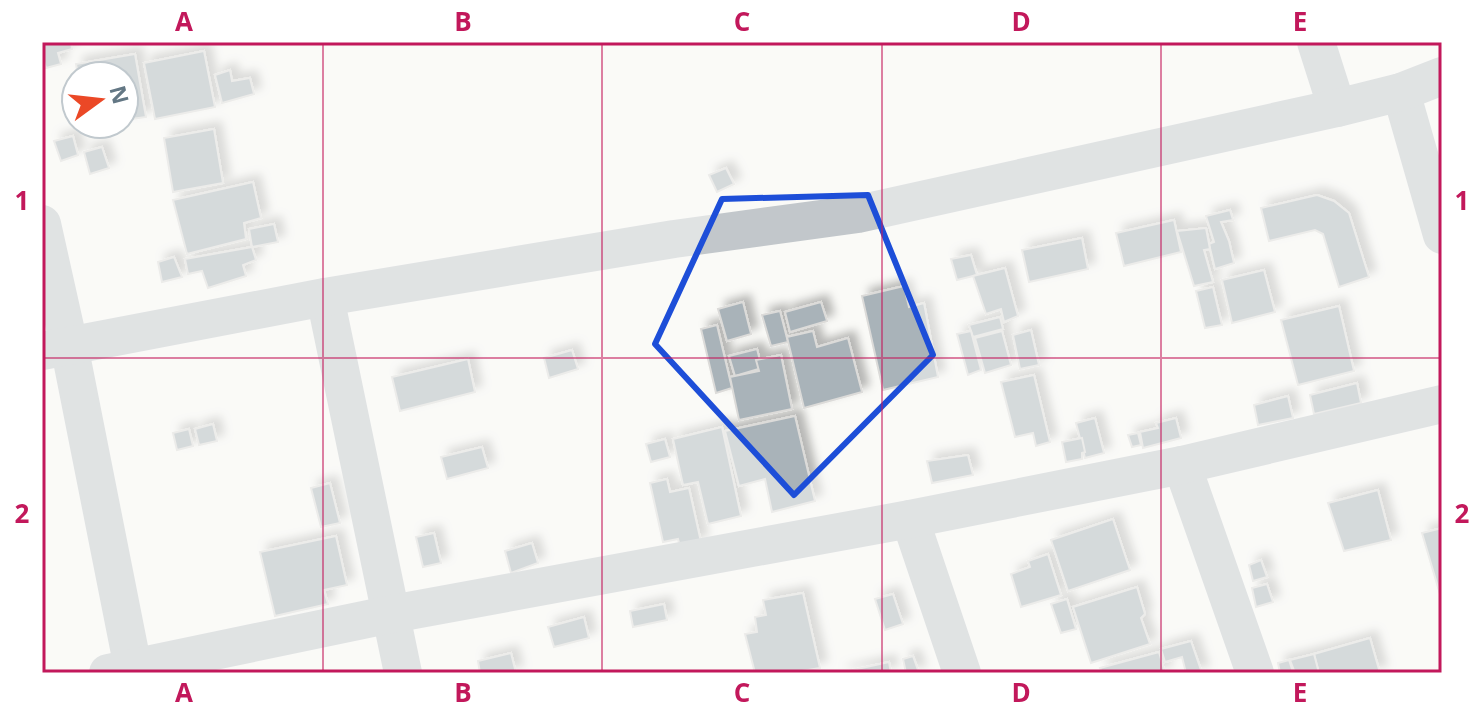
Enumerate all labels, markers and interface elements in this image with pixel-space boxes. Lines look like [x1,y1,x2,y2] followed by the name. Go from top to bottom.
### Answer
[175,3,193,39] text: A
[454,3,472,39] text: B
[734,3,750,39] text: C
[1011,3,1031,39] text: D
[1293,3,1307,39] text: E
[60,60,140,140] north arrow
[103,82,137,107] text: N
[15,182,29,218] text: 1
[1455,182,1469,218] text: 1
[15,495,30,531] text: 2
[1455,495,1470,531] text: 2
[175,674,193,710] text: A
[454,674,472,710] text: B
[734,674,750,710] text: C
[1011,674,1031,710] text: D
[1293,674,1307,710] text: E

